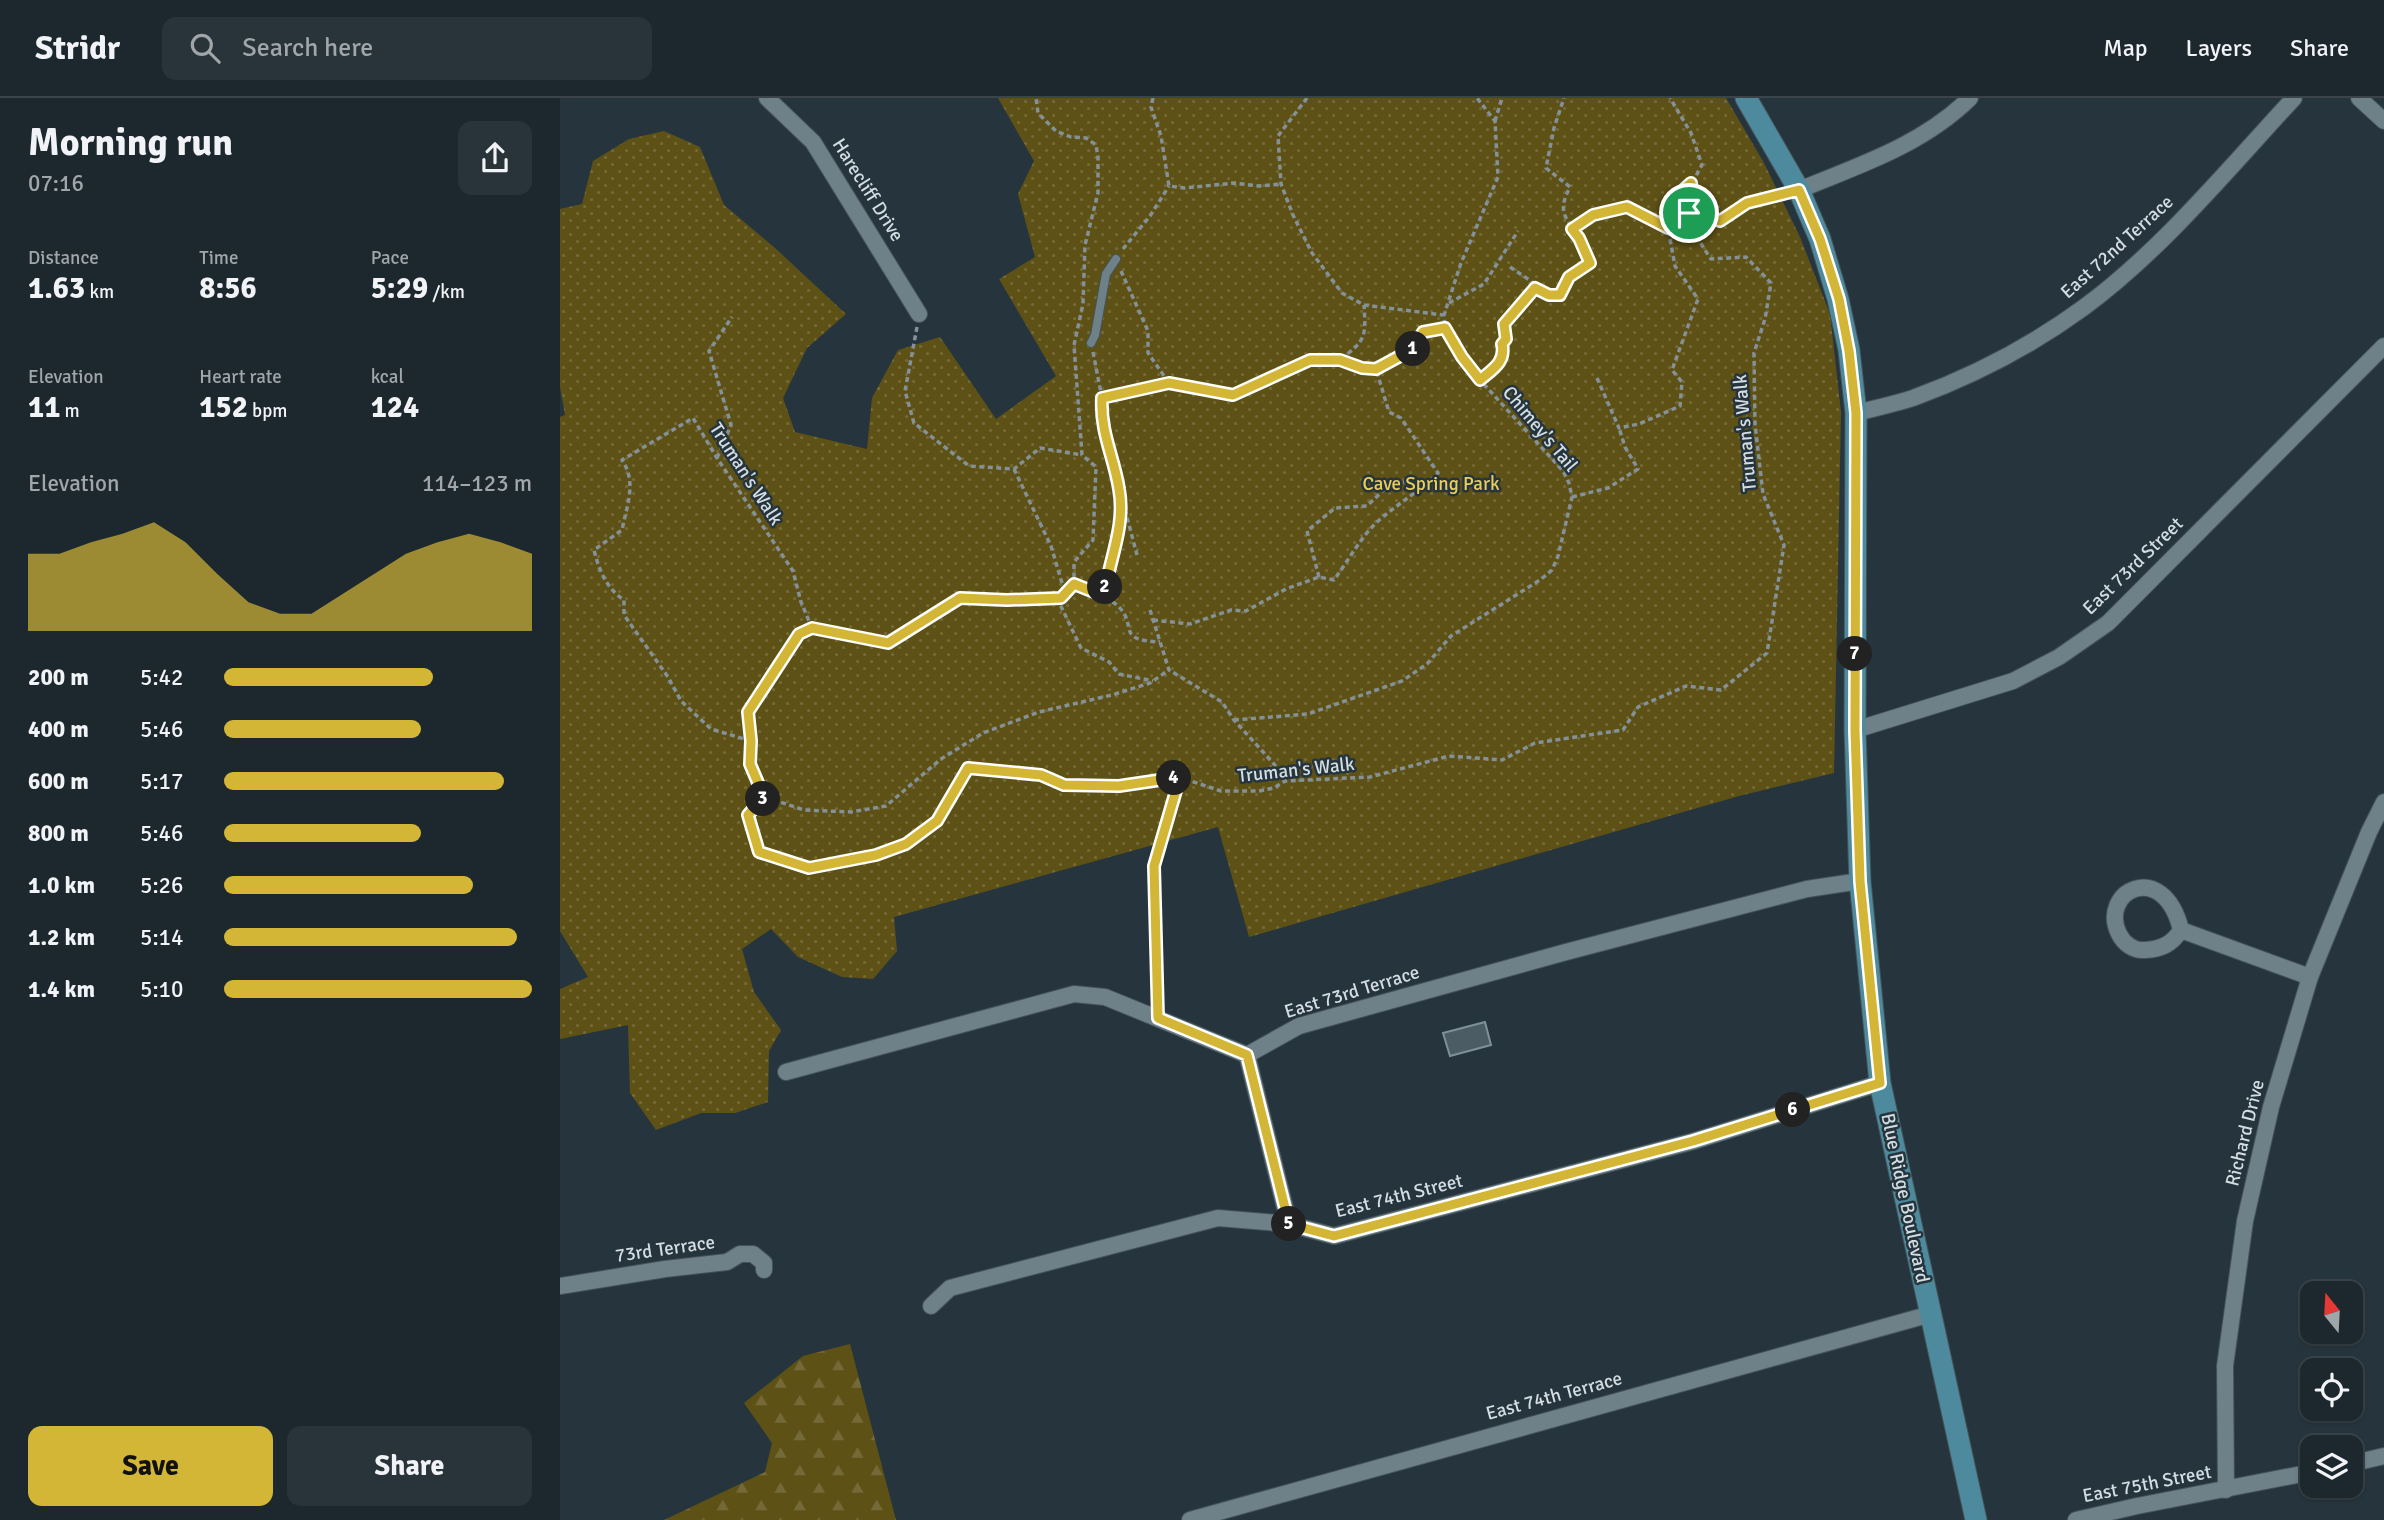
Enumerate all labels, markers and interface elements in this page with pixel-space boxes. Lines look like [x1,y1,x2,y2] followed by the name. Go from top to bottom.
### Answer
[162,17,652,80] search box
[35,28,120,69] text: Stridr
[186,29,224,67] icon: search
[242,32,373,64] text: Search here
[2103,33,2148,63] text: Map
[2186,33,2252,63] text: Layers
[2290,33,2349,63] text: Share
[28,119,233,166] text: Morning run
[458,121,532,195] button: share
[827,134,909,246] street label: Harecliff Drive
[28,169,84,198] text: 07:16
[1659,183,1719,243] pin
[2056,190,2178,304] street label: East 72nd Terrace
[1670,194,1708,232] icon: arrive
[28,246,99,270] text: Distance
[199,246,238,270] text: Time
[371,246,409,270] text: Pace
[28,270,85,307] text: 1.63
[199,270,257,307] text: 8:56
[371,270,428,307] text: 5:29
[85,280,114,304] text: km
[428,280,465,304] text: /km
[1396,331,1430,366] pin: 1
[1407,336,1418,360] text: 1
[28,365,104,389] text: Elevation
[199,365,282,389] text: Heart rate
[371,365,404,389] text: kcal
[1728,373,1762,493] street label: Truman's Walk
[1497,381,1583,477] street label: Chimey's Tail
[28,389,60,426] text: 11
[199,389,248,426] text: 152
[371,389,419,426] text: 124
[60,399,80,423] text: m
[248,399,287,423] text: bpm
[704,418,788,530] street label: Truman's Walk
[28,469,120,498] text: Elevation
[422,469,532,498] text: 114–123 m
[1363,472,1500,496] park label: Cave Spring Park
[2078,512,2189,620] street label: East 73rd Street
[1088,570,1122,604] pin: 2
[1099,574,1110,598] text: 2
[1838,636,1872,672] pin: 7
[1849,641,1860,665] text: 7
[28,663,89,692] text: 200 m
[140,663,183,692] text: 5:42
[28,715,89,744] text: 400 m
[140,715,183,744] text: 5:46
[1236,752,1356,788] street label: Truman's Walk
[1156,760,1192,796] pin: 4
[1168,765,1179,789] text: 4
[28,767,89,796] text: 600 m
[140,767,183,796] text: 5:17
[746,782,780,816] pin: 3
[757,786,768,810] text: 3
[28,819,89,848] text: 800 m
[140,819,183,848] text: 5:46
[28,871,95,900] text: 1.0 km
[140,871,183,900] text: 5:26
[28,923,95,952] text: 1.2 km
[140,923,183,952] text: 5:14
[1282,960,1422,1024] street label: East 73rd Terrace
[28,975,95,1004] text: 1.4 km
[140,975,183,1004] text: 5:10
[2220,1077,2270,1189] street label: Richard Drive
[1776,1093,1810,1128] pin: 6
[1787,1097,1798,1121] text: 6
[1875,1111,1935,1285] street label: Blue Ridge Boulevard
[1333,1168,1466,1223] street label: East 74th Street
[1272,1206,1306,1242] pin: 5
[1283,1211,1294,1235] text: 5
[614,1230,716,1268] street label: 73rd Terrace
[2300,1281,2362,1344] north arrow
[2300,1281,2363,1498] map controls
[2300,1358,2363,1421] button: locate
[1483,1366,1625,1426] street label: East 74th Terrace
[28,1426,273,1506] button: Save
[287,1426,532,1506] button: Share
[2300,1435,2363,1498] button: layers
[2081,1460,2214,1508] street label: East 75th Street

